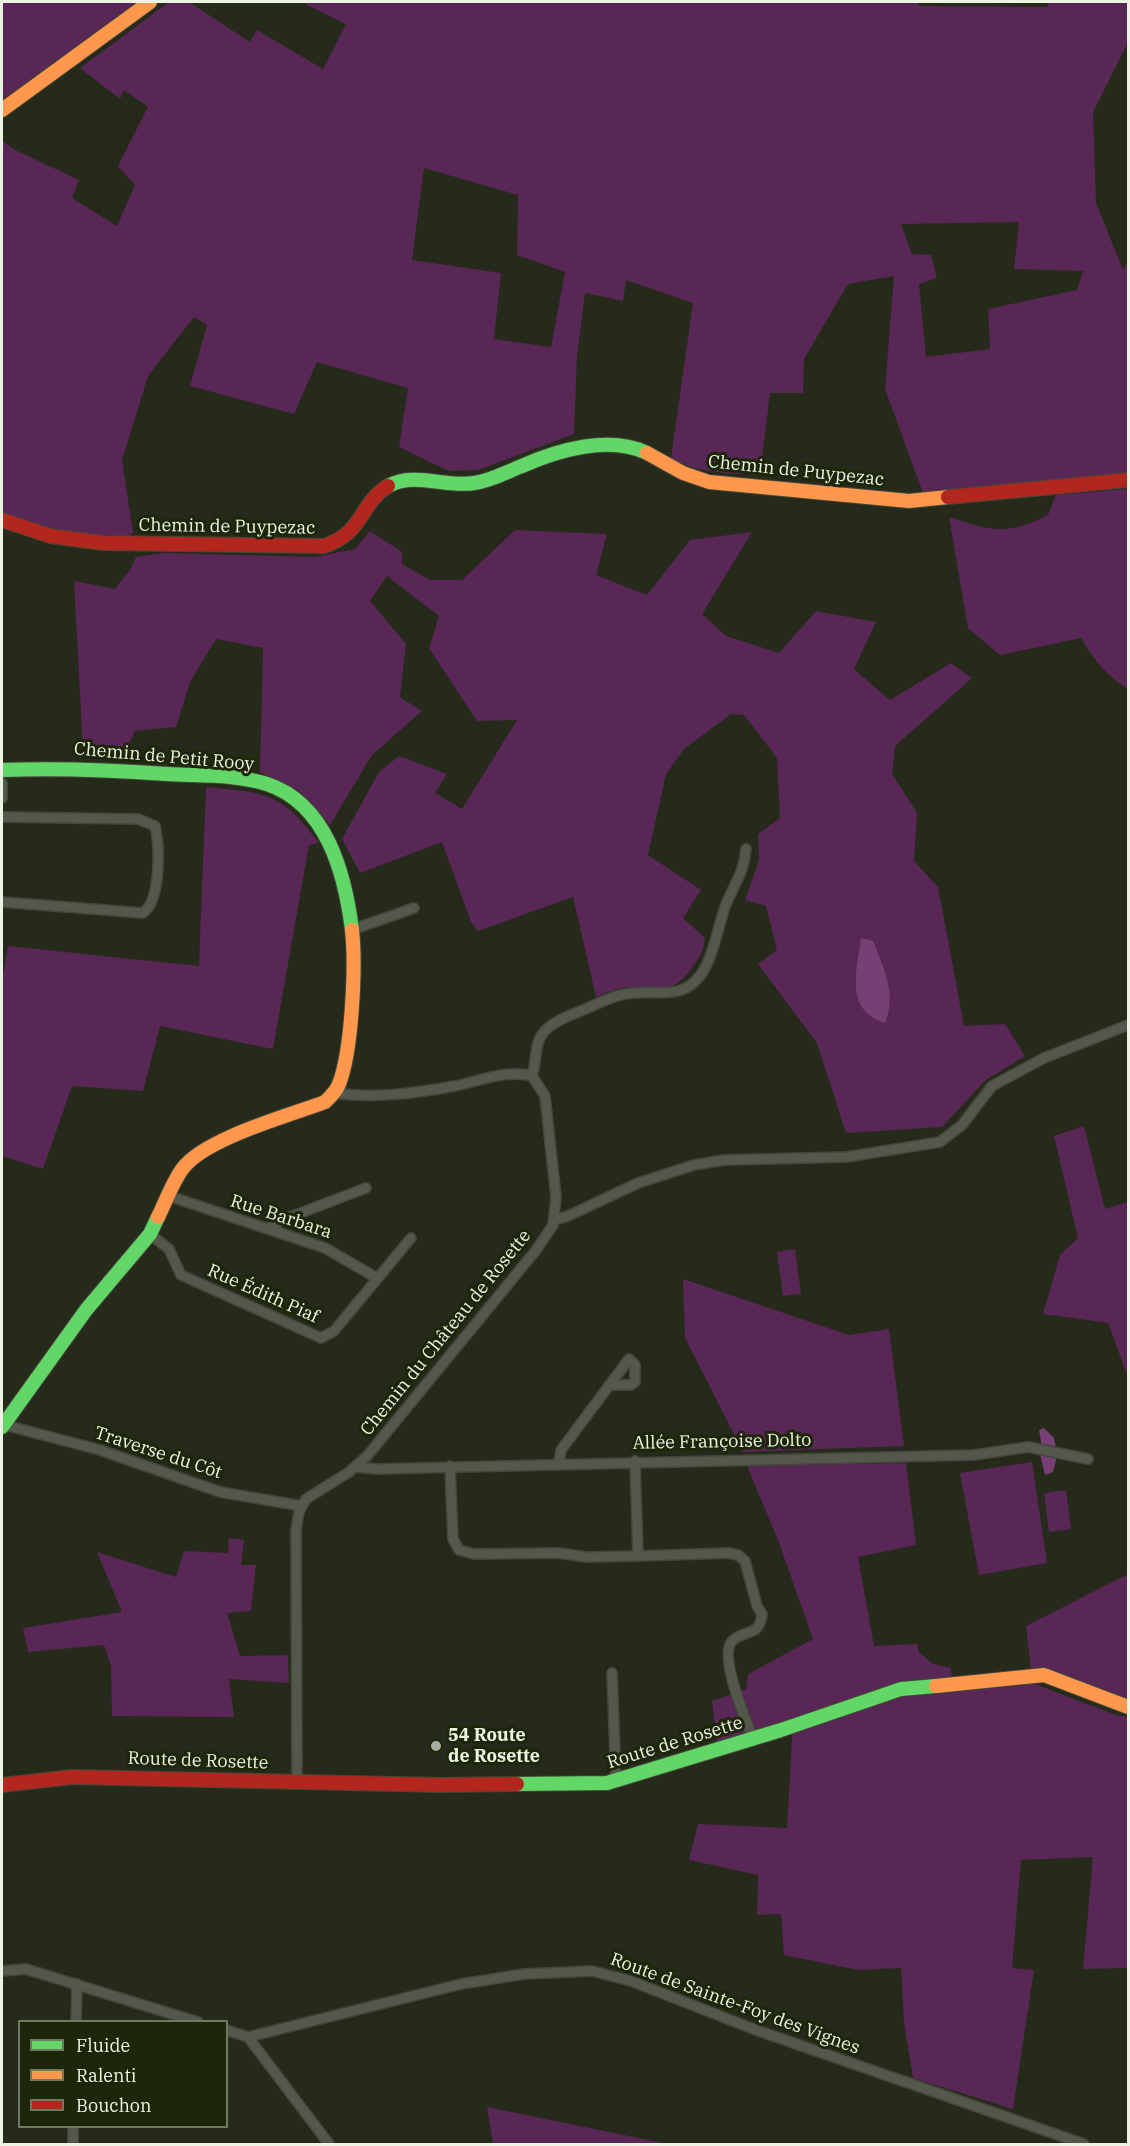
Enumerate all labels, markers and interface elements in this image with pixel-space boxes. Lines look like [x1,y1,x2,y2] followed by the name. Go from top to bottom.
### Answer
[707,451,885,491] street label: Chemin de Puypezac
[138,515,316,539] street label: Chemin de Puypezac
[73,738,255,776] street label: Chemin de Petit Rooy
[228,1190,334,1244] street label: Rue Barbara
[356,1226,536,1440] street label: Chemin du Château de Rosette
[204,1260,322,1328] street label: Rue Édith Piaf
[91,1422,225,1484] street label: Traverse du Côt
[632,1430,812,1454] street label: Allée Françoise Dolto
[605,1712,745,1774] street label: Route de Rosette
[448,1725,540,1768] place label: 54 Route de Rosette
[429,1739,443,1753] marker: 54 Route de Rosette
[127,1748,269,1774] street label: Route de Rosette
[607,1949,863,2059] street label: Route de Sainte-Foy des Vignes
[18,2020,228,2128] legend
[76,2034,130,2057] text: Fluide
[76,2064,137,2087] text: Ralenti
[76,2094,152,2117] text: Bouchon

